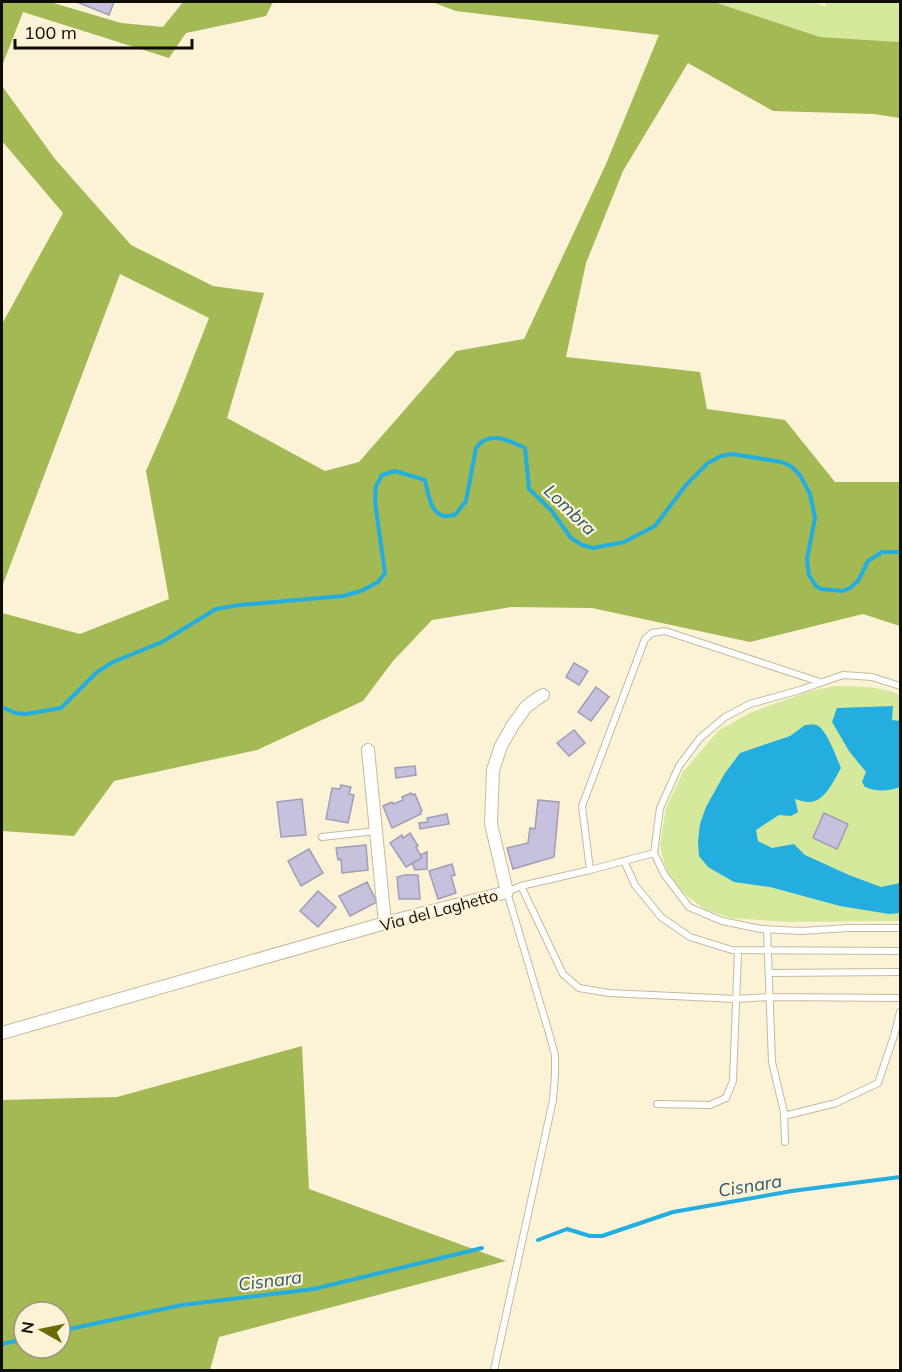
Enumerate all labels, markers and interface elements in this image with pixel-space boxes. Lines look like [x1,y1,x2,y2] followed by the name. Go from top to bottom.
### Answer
[15,12,192,50] scale bar
[24,21,77,44] text: 100 m
[539,479,601,540] water label: Lombra
[378,885,500,935] street label: Via del Laghetto
[716,1169,784,1202] water label: Cisnara
[237,1265,303,1296] water label: Cisnara
[12,1300,72,1360] north arrow
[16,1320,38,1335] text: N

